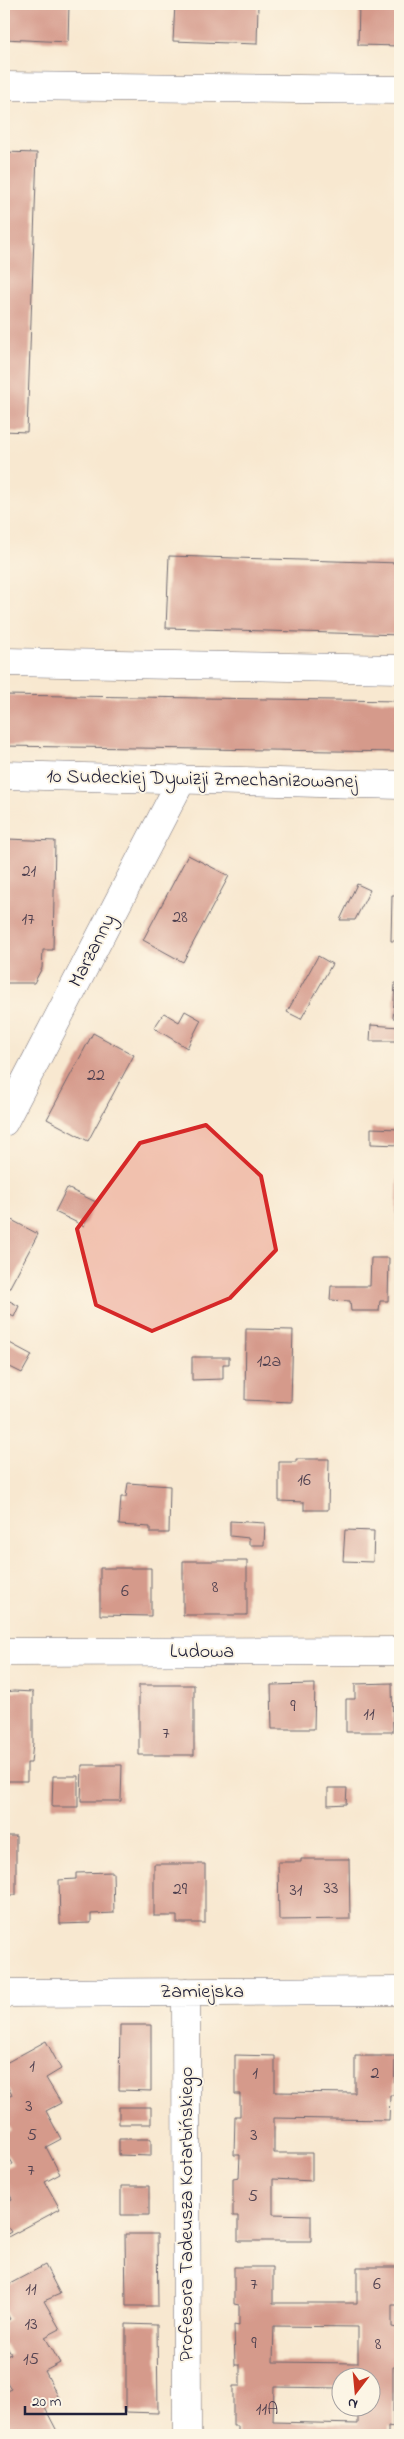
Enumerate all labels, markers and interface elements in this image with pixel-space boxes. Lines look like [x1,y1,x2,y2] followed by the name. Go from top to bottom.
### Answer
[46,763,359,797] street label: 10 Sudeckiej Dywizji Zmechanizowanej
[22,859,37,885] house number: 21
[172,905,188,931] house number: 28
[21,907,35,933] house number: 17
[62,909,124,993] street label: Marzanny
[87,1063,105,1089] house number: 22
[257,1349,281,1375] house number: 12a
[297,1468,311,1494] house number: 16
[212,1575,219,1601] house number: 8
[121,1579,129,1605] house number: 6
[170,1638,234,1667] street label: Ludowa
[290,1694,296,1720] house number: 9
[363,1702,375,1728] house number: 11
[162,1721,170,1747] house number: 7
[324,1876,338,1902] house number: 33
[173,1877,188,1903] house number: 29
[289,1878,303,1904] house number: 31
[160,1978,244,2007] street label: Zamiejska
[29,2054,35,2080] house number: 1
[252,2061,258,2087] house number: 1
[371,2061,380,2087] house number: 2
[173,2067,203,2361] street label: Profesora Tadeusza Kotarbińskiego
[25,2094,33,2120] house number: 3
[27,2123,37,2149] house number: 5
[250,2123,258,2149] house number: 3
[27,2158,35,2184] house number: 7
[248,2184,258,2210] house number: 5
[250,2272,258,2298] house number: 7
[373,2272,381,2298] house number: 6
[25,2277,37,2303] house number: 11
[24,2312,38,2338] house number: 13
[251,2331,257,2357] house number: 9
[375,2332,382,2358] house number: 8
[23,2347,39,2373] house number: 15
[332,2366,382,2416] north arrow
[25,2384,126,2416] scale bar
[32,2391,62,2413] text: 20 m
[345,2392,360,2414] text: N
[256,2397,278,2423] house number: 11A

